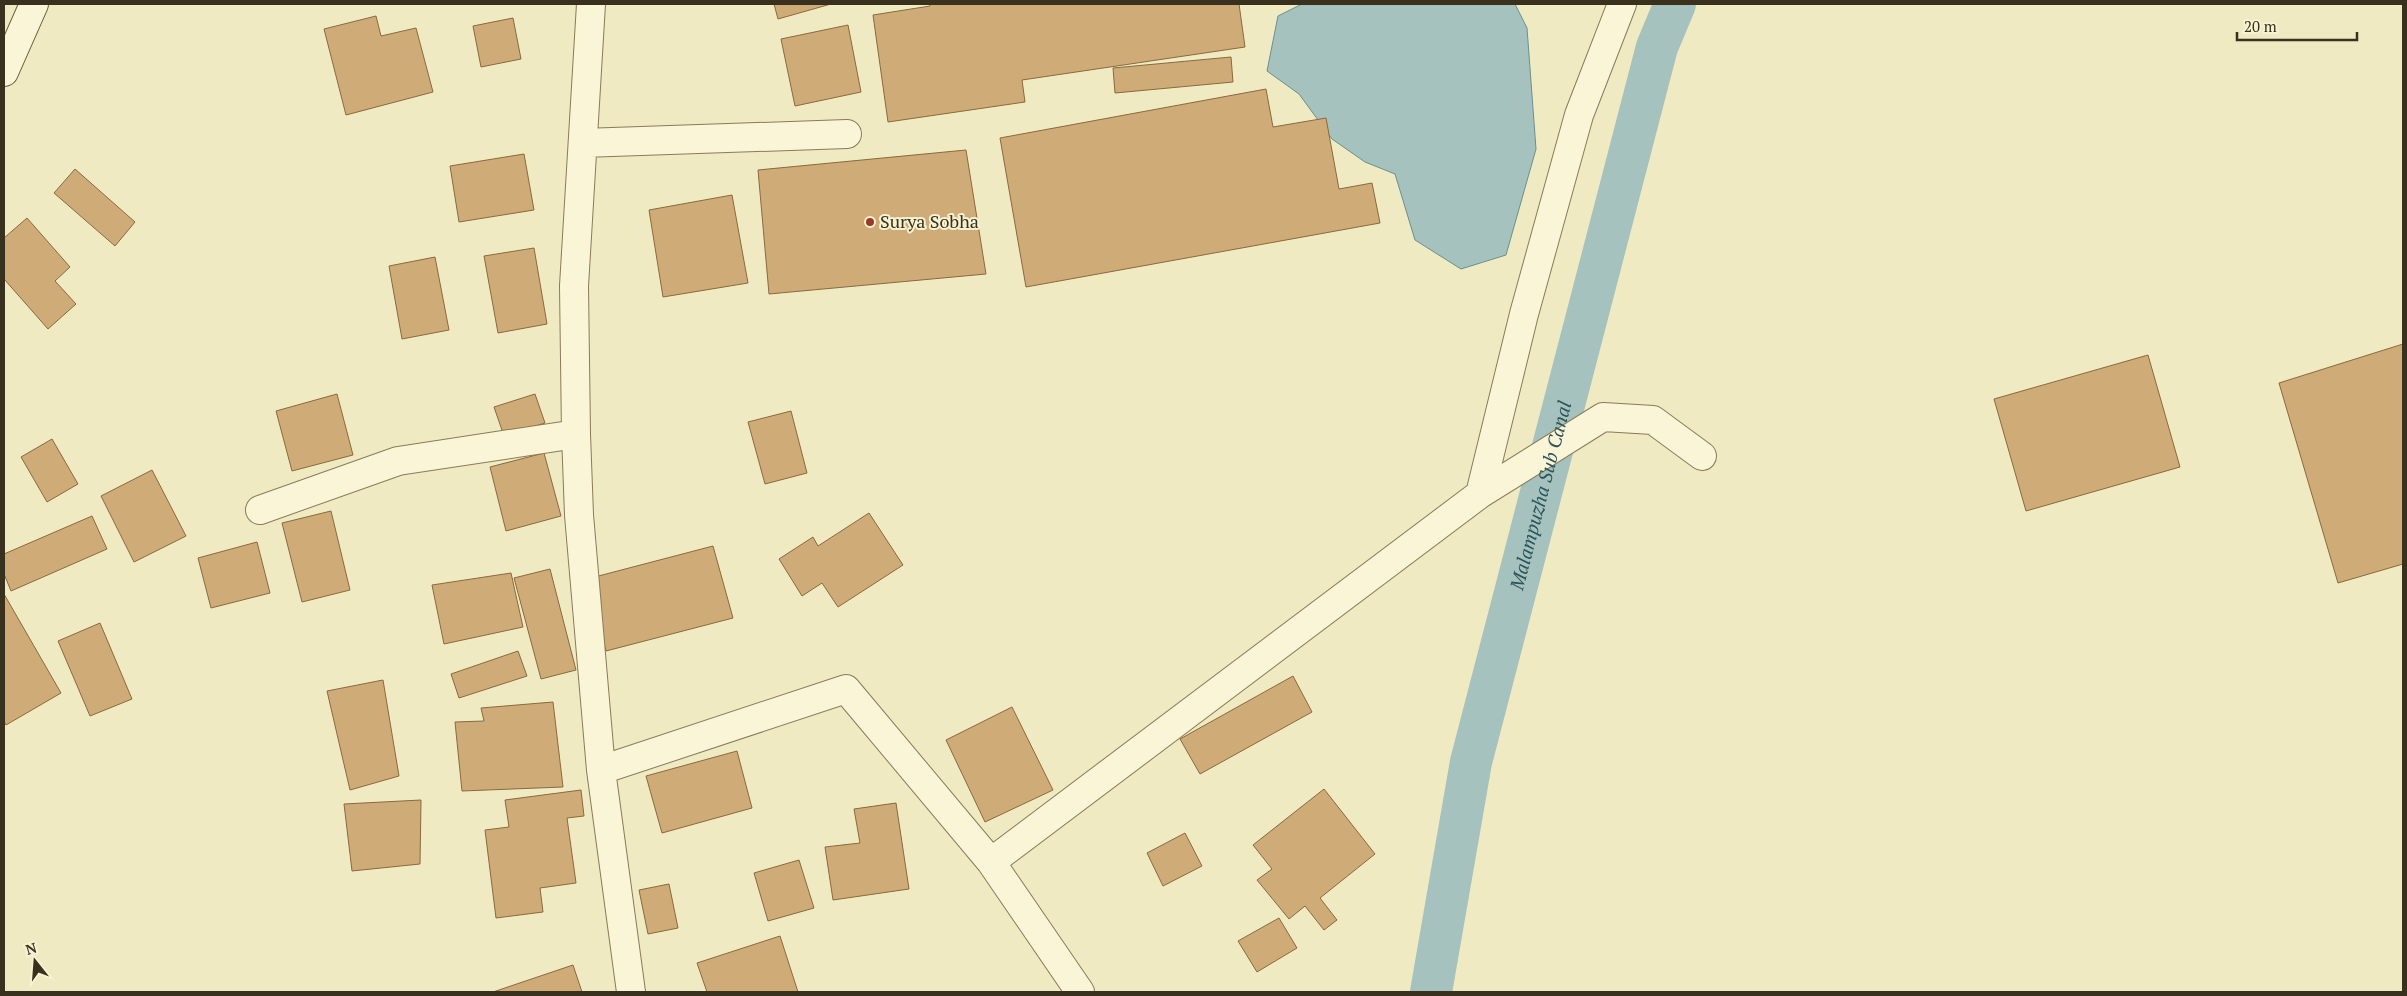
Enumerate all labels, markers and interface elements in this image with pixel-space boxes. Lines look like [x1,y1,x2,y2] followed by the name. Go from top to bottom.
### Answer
[2237,10,2357,42] scale bar
[2244,16,2277,36] text: 20 m
[880,209,979,233] place label: Surya Sobha
[864,216,876,228] marker: Surya Sobha
[1503,397,1577,593] water label: Malampuzha Sub Canal
[10,936,60,986] north arrow
[23,937,39,959] text: N

